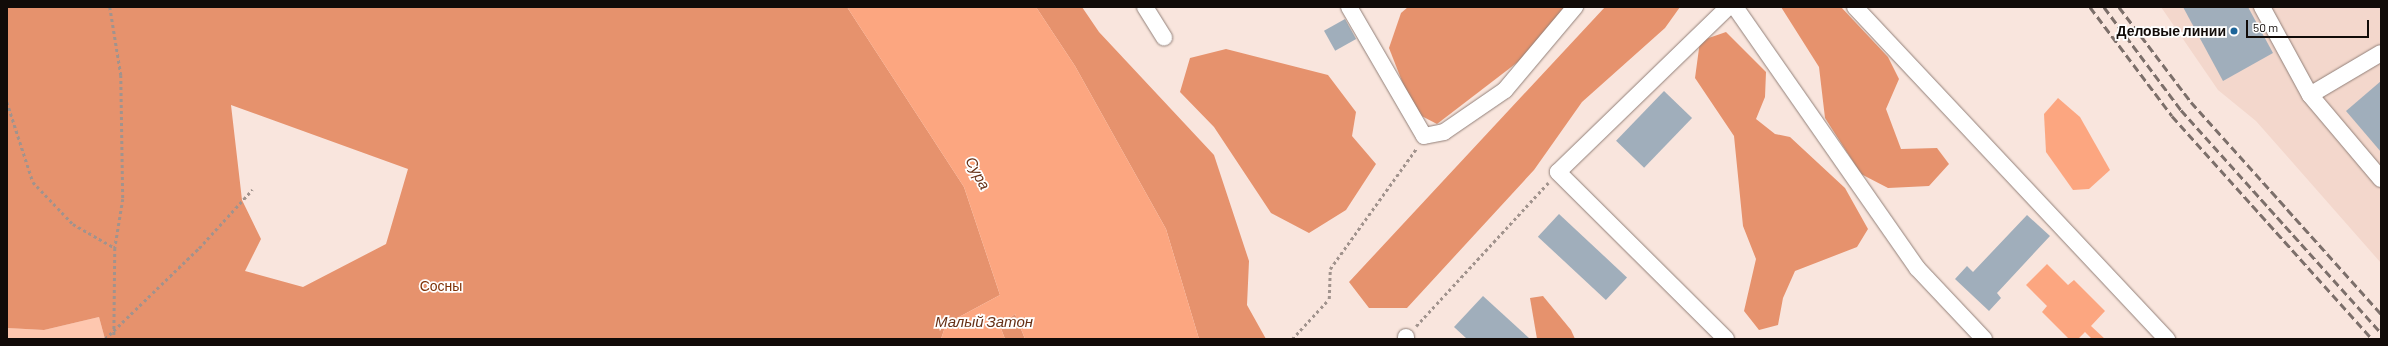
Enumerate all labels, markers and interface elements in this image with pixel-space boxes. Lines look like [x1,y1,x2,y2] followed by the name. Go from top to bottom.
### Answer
[2248,12,2371,38] scale bar
[2253,20,2278,34] text: 50 m
[2116,23,2226,39] place label: Деловые линии
[2229,26,2239,36] marker: Деловые линии
[962,153,994,193] water label: Сура
[420,278,462,294] park label: Сосны
[935,313,1033,331] water label: Малый Затон

